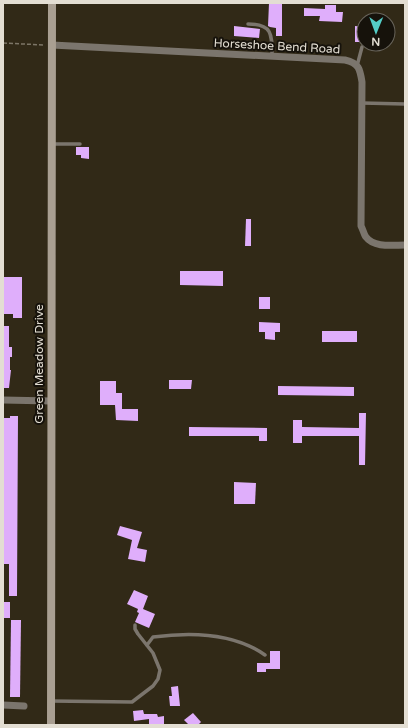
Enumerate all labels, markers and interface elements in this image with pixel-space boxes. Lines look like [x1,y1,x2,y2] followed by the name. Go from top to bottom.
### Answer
[356,12,396,52] north arrow
[371,35,380,48] text: N
[213,36,341,56] street label: Horseshoe Bend Road
[32,304,46,424] street label: Green Meadow Drive

